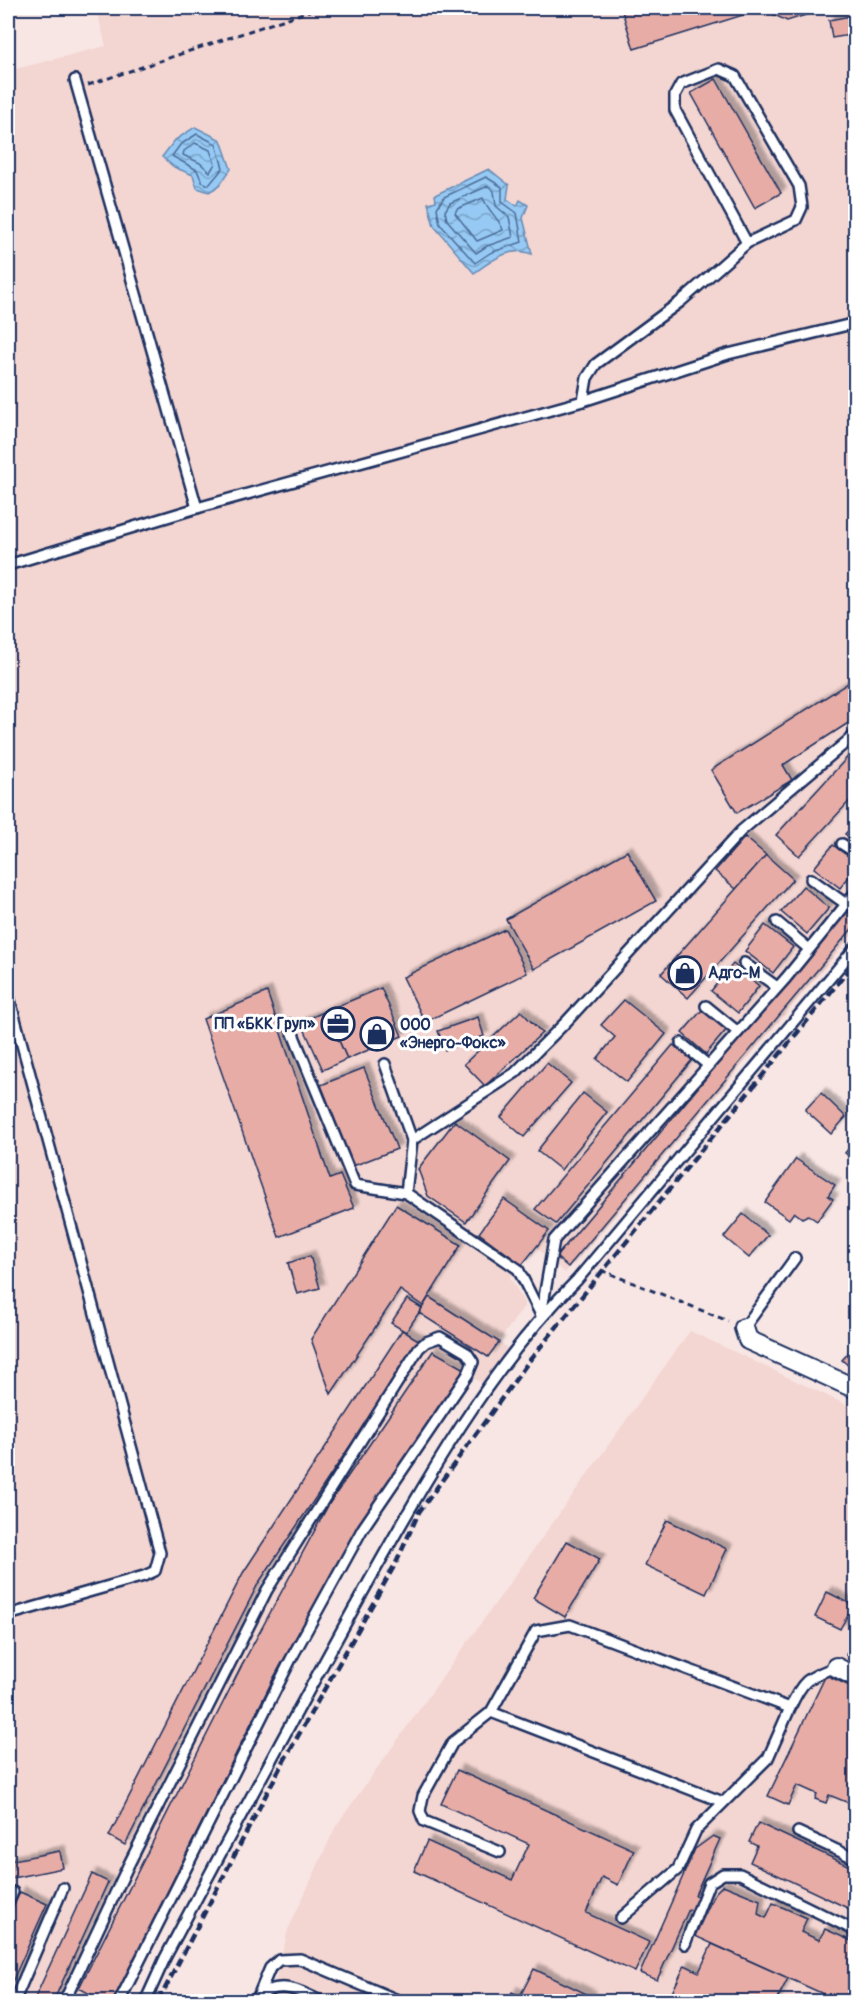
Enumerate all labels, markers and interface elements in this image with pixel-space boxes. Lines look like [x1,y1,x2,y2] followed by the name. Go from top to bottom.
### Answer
[667,955,703,991] shop icon: Адго-М
[708,963,761,983] place label: Адго-М
[320,1006,356,1042] office icon: ПП «БКК Груп»
[215,1014,316,1034] place label: ПП «БКК Груп»
[400,1015,507,1053] place label: ООО «Энерго-Фокс»
[359,1016,395,1052] shop icon: ООО «Энерго-Фокс»

